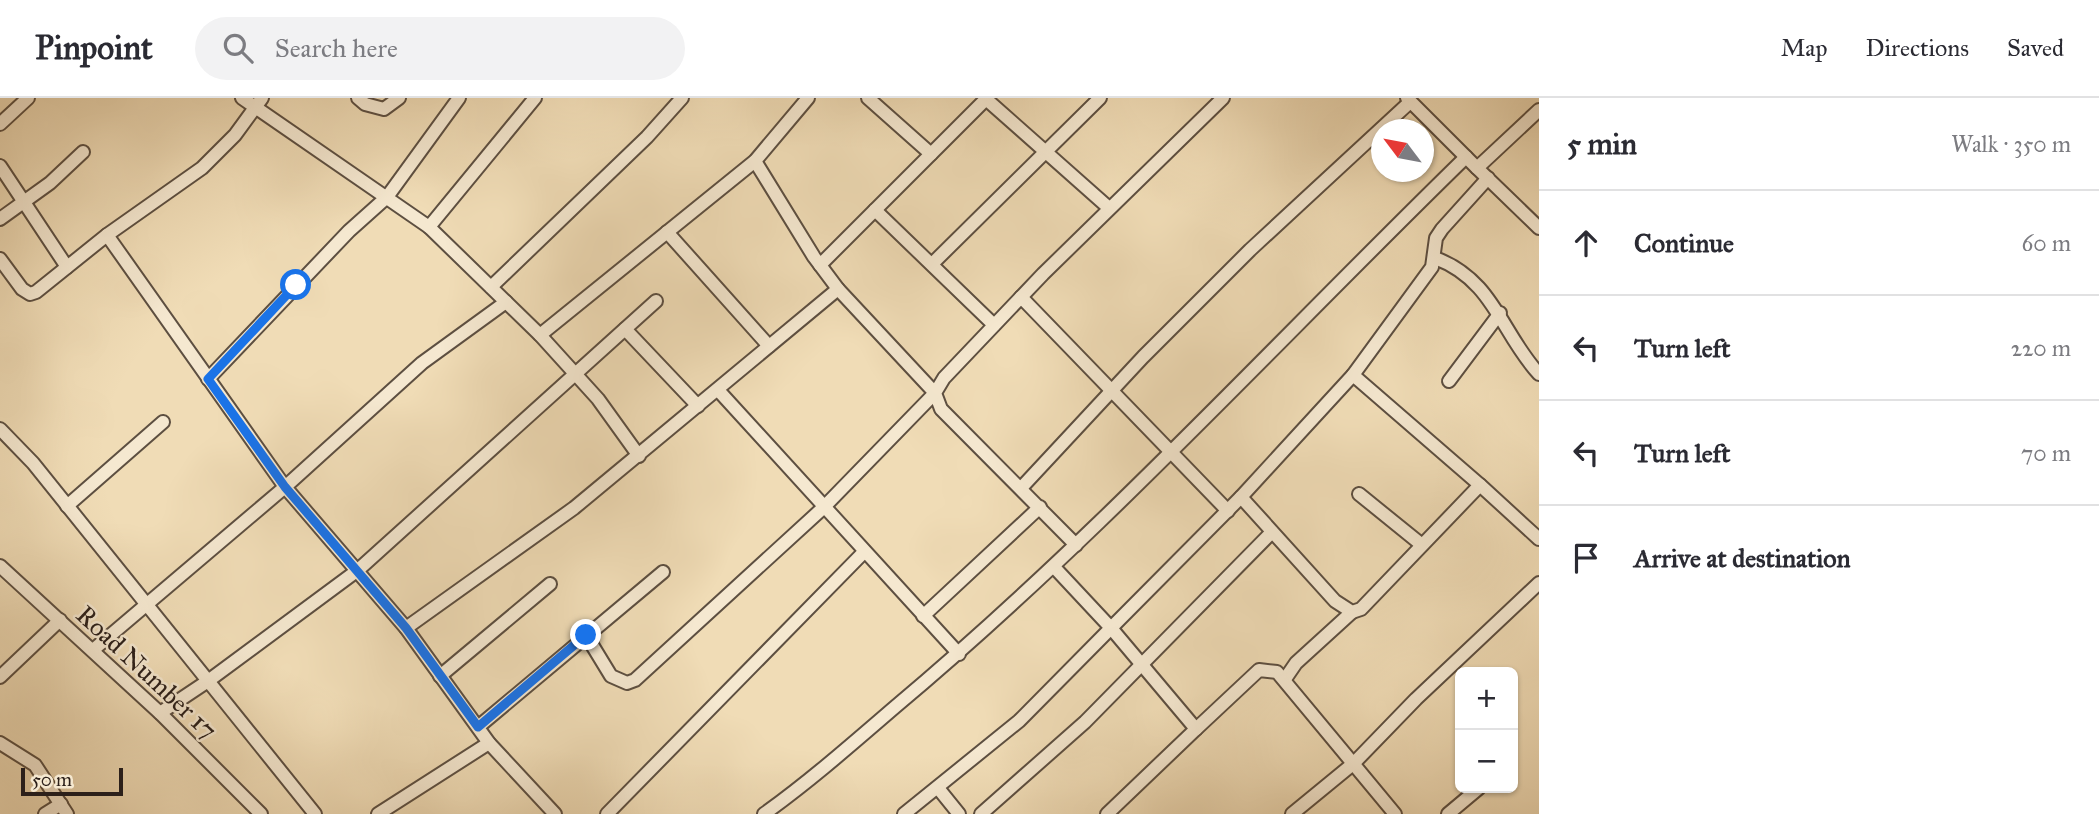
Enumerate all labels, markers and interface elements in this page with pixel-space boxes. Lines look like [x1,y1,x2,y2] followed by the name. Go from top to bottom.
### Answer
[195,17,685,80] search box
[35,28,153,68] text: Pinpoint
[219,29,257,67] icon: search
[275,32,398,64] text: Search here
[1781,33,1828,63] text: Map
[1866,33,1969,63] text: Directions
[2007,33,2064,63] text: Saved
[1371,119,1434,182] north arrow
[1567,126,1637,162] text: 5 min
[1951,130,2071,158] text: Walk · 350 m
[1567,224,1605,262] icon: ahead
[1634,227,1734,259] text: Continue
[2022,229,2071,257] text: 60 m
[280,269,311,300] route start
[1567,329,1605,367] icon: left
[1634,332,1730,364] text: Turn left
[2011,334,2071,362] text: 220 m
[1567,434,1605,472] icon: left
[1634,437,1730,469] text: Turn left
[2021,439,2071,467] text: 70 m
[1567,539,1605,577] icon: arrive
[1634,542,1851,574] text: Arrive at destination
[70,599,224,745] street label: Road Number 17
[570,619,601,650] route end
[1455,667,1518,793] map controls
[1455,667,1518,730] button: +
[1455,730,1518,793] button: −
[21,765,122,797] scale bar
[32,768,72,791] text: 50 m

